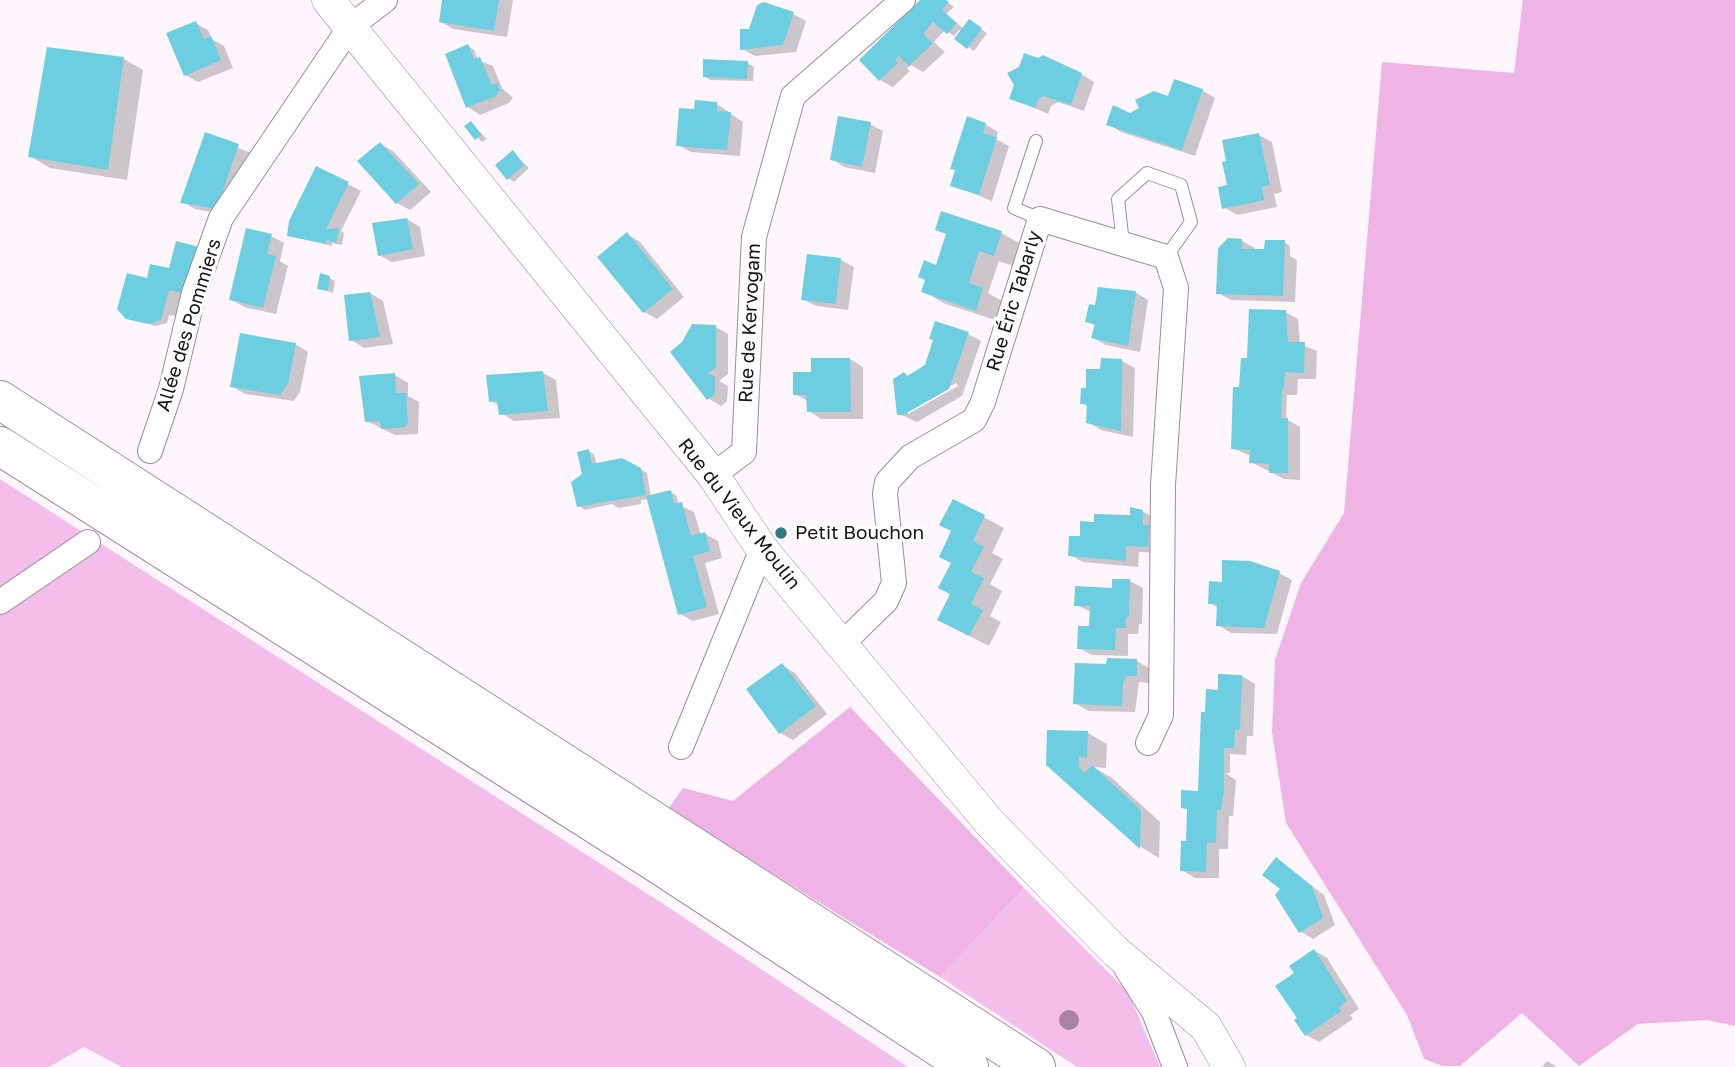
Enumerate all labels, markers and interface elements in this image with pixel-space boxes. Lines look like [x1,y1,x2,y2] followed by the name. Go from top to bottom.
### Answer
[982,228,1046,374] street label: Rue Éric Tabarly
[152,236,226,414] street label: Allée des Pommiers
[734,243,766,403] street label: Rue de Kervogam
[673,434,805,594] street label: Rue du Vieux Moulin
[795,522,924,544] place label: Petit Bouchon
[773,525,789,541] marker: Petit Bouchon

